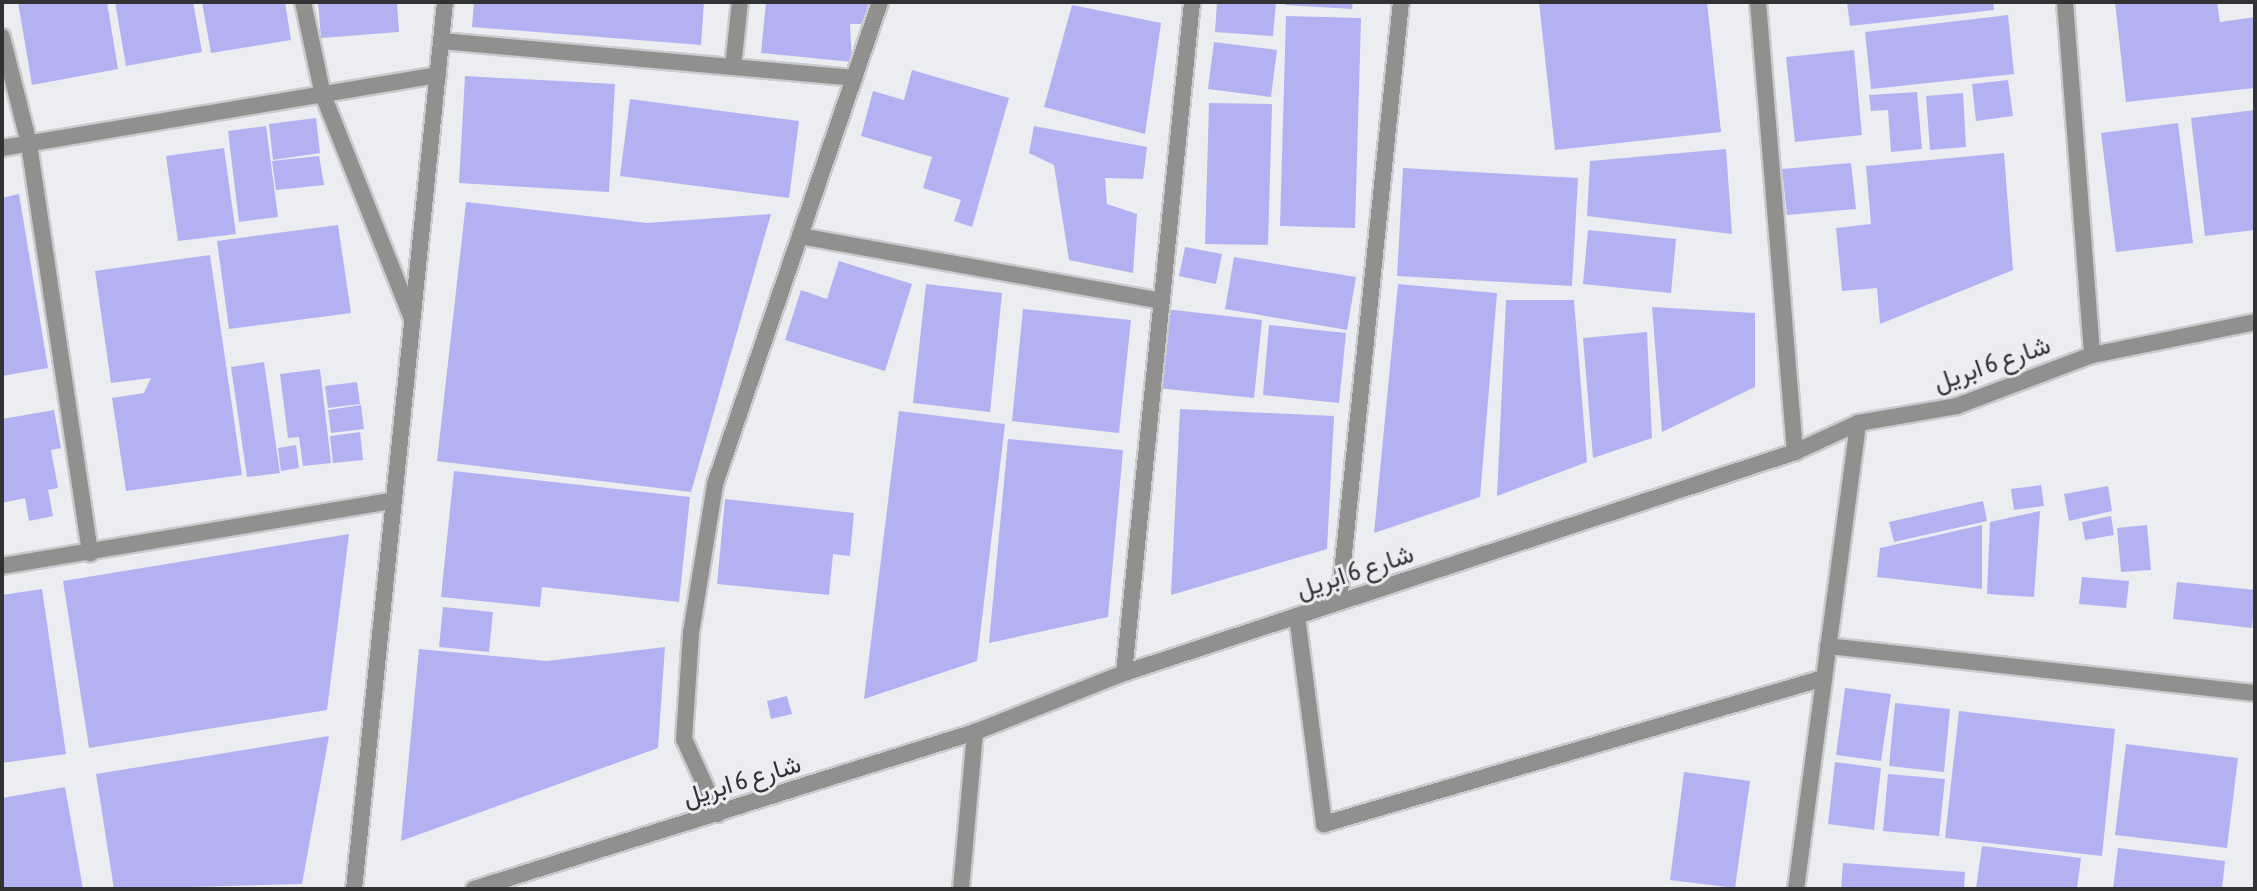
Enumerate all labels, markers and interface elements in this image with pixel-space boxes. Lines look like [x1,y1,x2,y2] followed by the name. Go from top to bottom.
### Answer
[1929,329,2055,399] street label: شارع 6 ابريل
[1292,538,1418,606] street label: شارع 6 ابريل
[679,748,805,814] street label: شارع 6 ابريل

